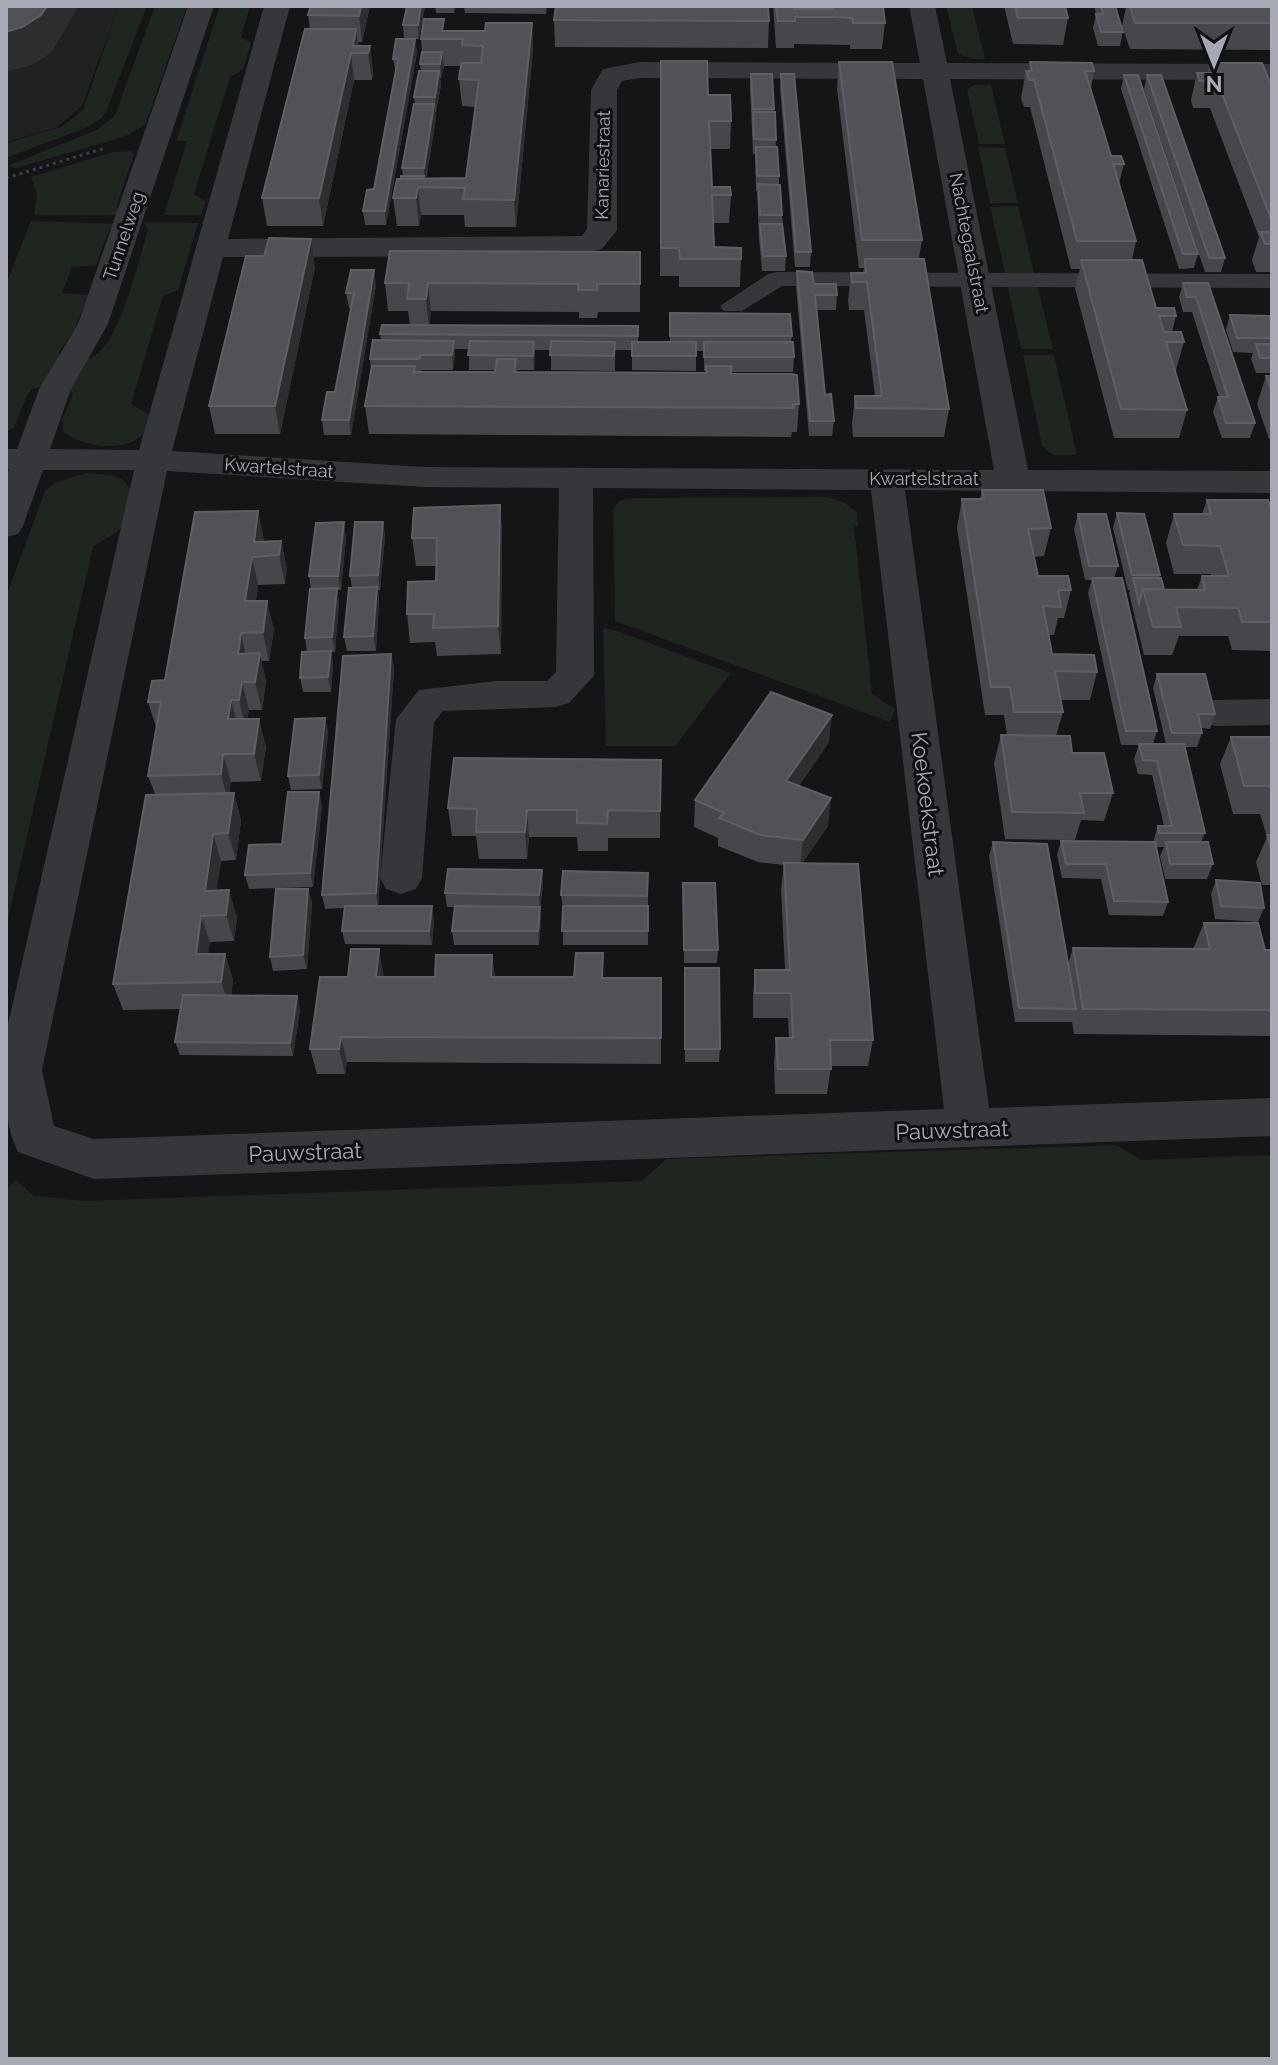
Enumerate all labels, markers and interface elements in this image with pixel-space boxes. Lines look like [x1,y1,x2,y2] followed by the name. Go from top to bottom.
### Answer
[1174,24,1254,104] north arrow
[1206,71,1222,97] text: N
[591,110,614,220] street label: Kanariestraat
[946,171,993,315] street label: Nachtegaalstraat
[99,189,148,283] street label: Tunnelweg
[224,453,334,482] street label: Kwartelstraat
[869,468,979,489] street label: Kwartelstraat
[906,730,950,878] street label: Koekoekstraat
[895,1115,1010,1145] street label: Pauwstraat
[248,1137,363,1167] street label: Pauwstraat

